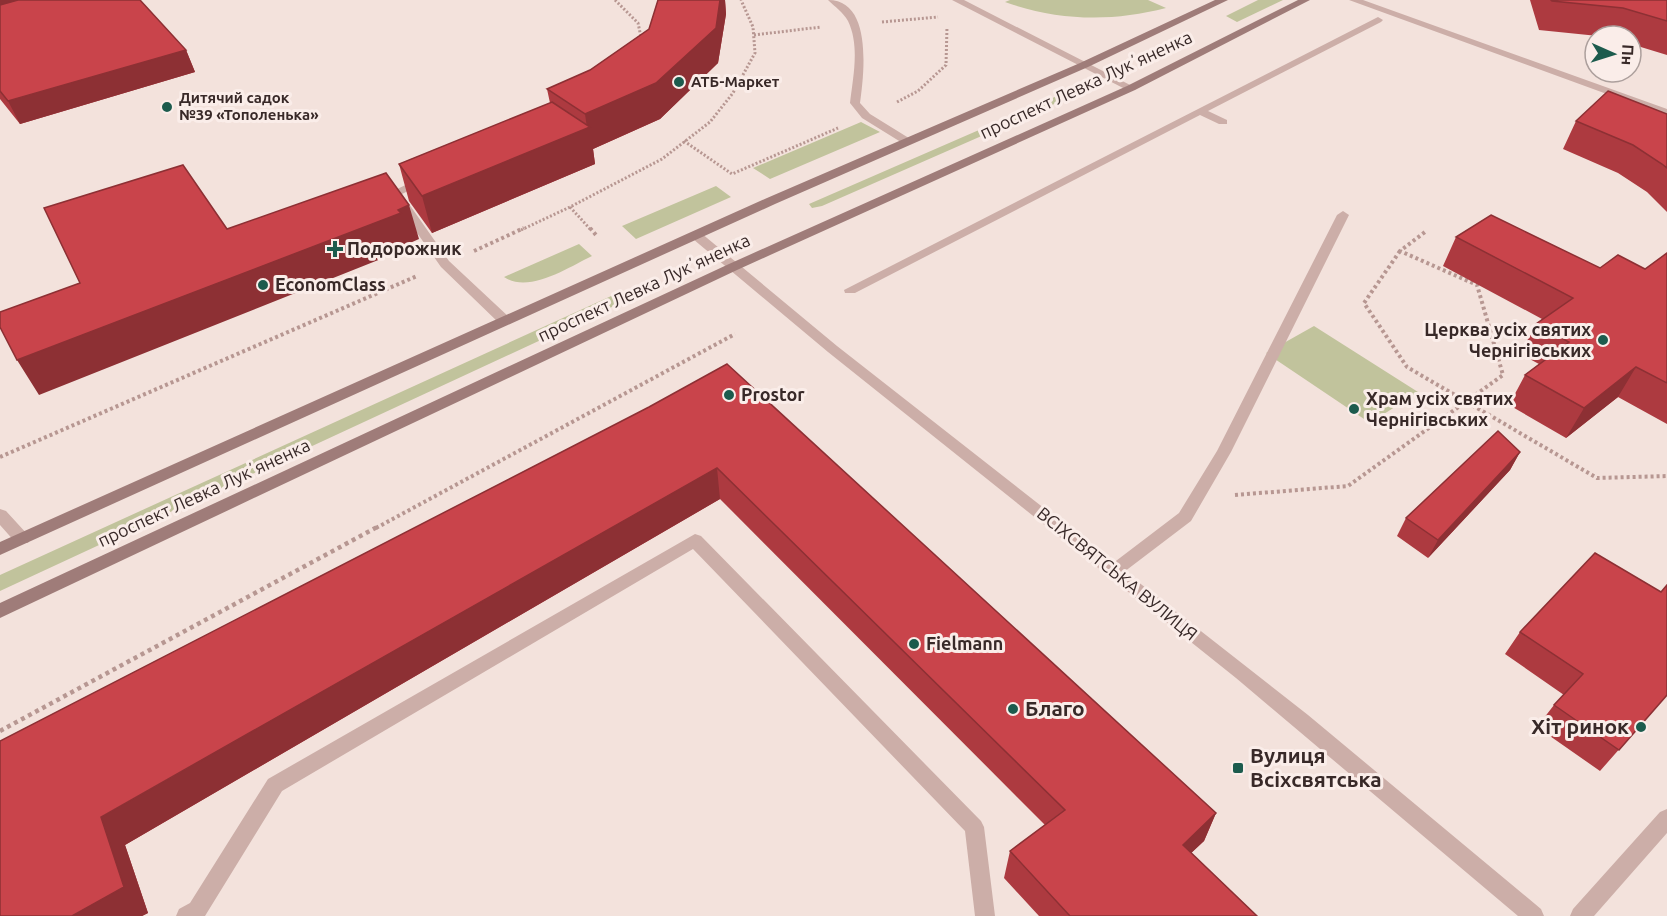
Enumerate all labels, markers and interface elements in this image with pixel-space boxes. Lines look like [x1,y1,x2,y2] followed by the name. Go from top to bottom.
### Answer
[1583,24,1643,84] north arrow
[976,26,1195,142] street label: проспект Левка Лукʼяненка
[1618,44,1638,66] text: Пн
[691,73,780,90] place label: АТБ-Маркет
[672,75,686,89] marker: АТБ-Маркет
[179,89,319,123] place label: Дитячий садок №39 «Тополенька»
[160,100,174,114] marker: Дитячий садок №39 «Тополенька»
[534,229,753,345] street label: проспект Левка Лукʼяненка
[347,238,462,258] place label: Подорожник
[328,242,342,256] marker: Подорожник
[275,274,386,294] place label: EconomClass
[256,278,270,292] marker: EconomClass
[1424,319,1591,360] place label: Церква усіх святих Чернігівських
[1596,333,1610,347] marker: Церква усіх святих Чернігівських
[741,384,805,404] place label: Prostor
[722,388,736,402] marker: Prostor
[1366,388,1514,429] place label: Храм усіх святих Чернігівських
[1347,402,1361,416] marker: Храм усіх святих Чернігівських
[94,434,313,550] street label: проспект Левка Лукʼяненка
[1034,502,1202,644] street label: ВСІХСВЯТСЬКА ВУЛИЦЯ
[926,633,1003,653] place label: Fielmann
[907,637,921,651] marker: Fielmann
[1025,696,1085,720] place label: Благо
[1006,702,1020,716] marker: Благо
[1531,714,1629,738] place label: Хіт ринок
[1634,720,1648,734] marker: Хіт ринок
[1250,743,1382,791] place label: Вулиця Всіхсвятська
[1231,761,1245,775] marker: Вулиця Всіхсвятська

